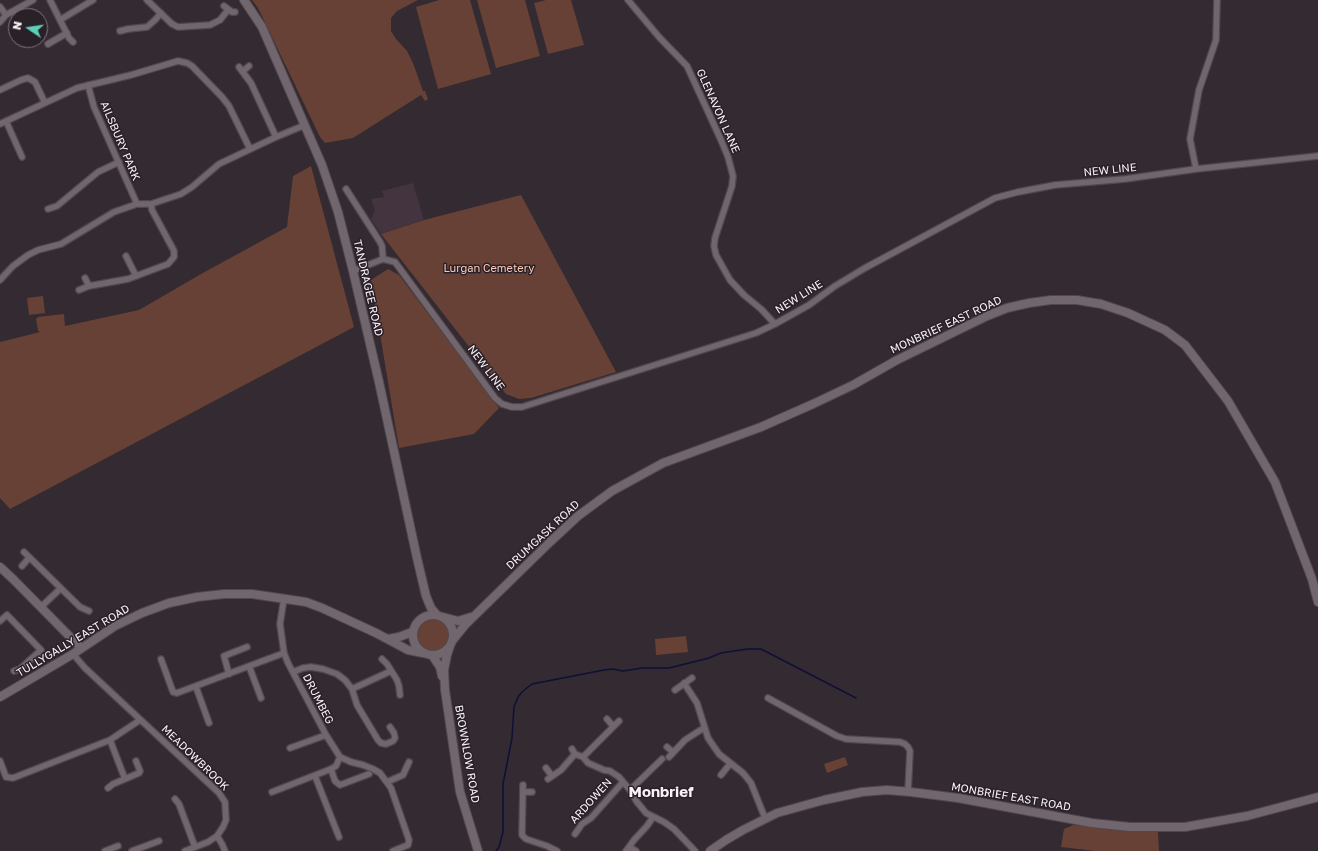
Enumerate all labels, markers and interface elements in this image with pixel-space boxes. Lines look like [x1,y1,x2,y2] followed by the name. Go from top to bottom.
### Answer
[8,8,48,48] north arrow
[10,20,24,31] text: N
[693,67,743,155] street label: GLENAVON LANE
[97,99,143,183] street label: AILSBURY PARK
[1083,161,1137,179] street label: NEW LINE
[351,239,385,337] street label: TANDRAGEE ROAD
[444,262,534,276] park label: Lurgan Cemetery
[773,277,825,317] street label: NEW LINE
[888,293,1004,357] street label: MONBRIEF EAST ROAD
[465,343,507,393] street label: NEW LINE
[504,498,582,572] street label: DRUMGASK ROAD
[14,602,132,680] street label: TULLYGALLY EAST ROAD
[300,672,336,726] street label: DRUMBEG
[452,704,482,804] street label: BROWNLOW ROAD
[159,722,231,794] street label: MEADOWBROOK
[567,776,615,826] street label: ARDOWEN
[950,780,1072,814] street label: MONBRIEF EAST ROAD
[629,783,693,801] district label: Monbrief

